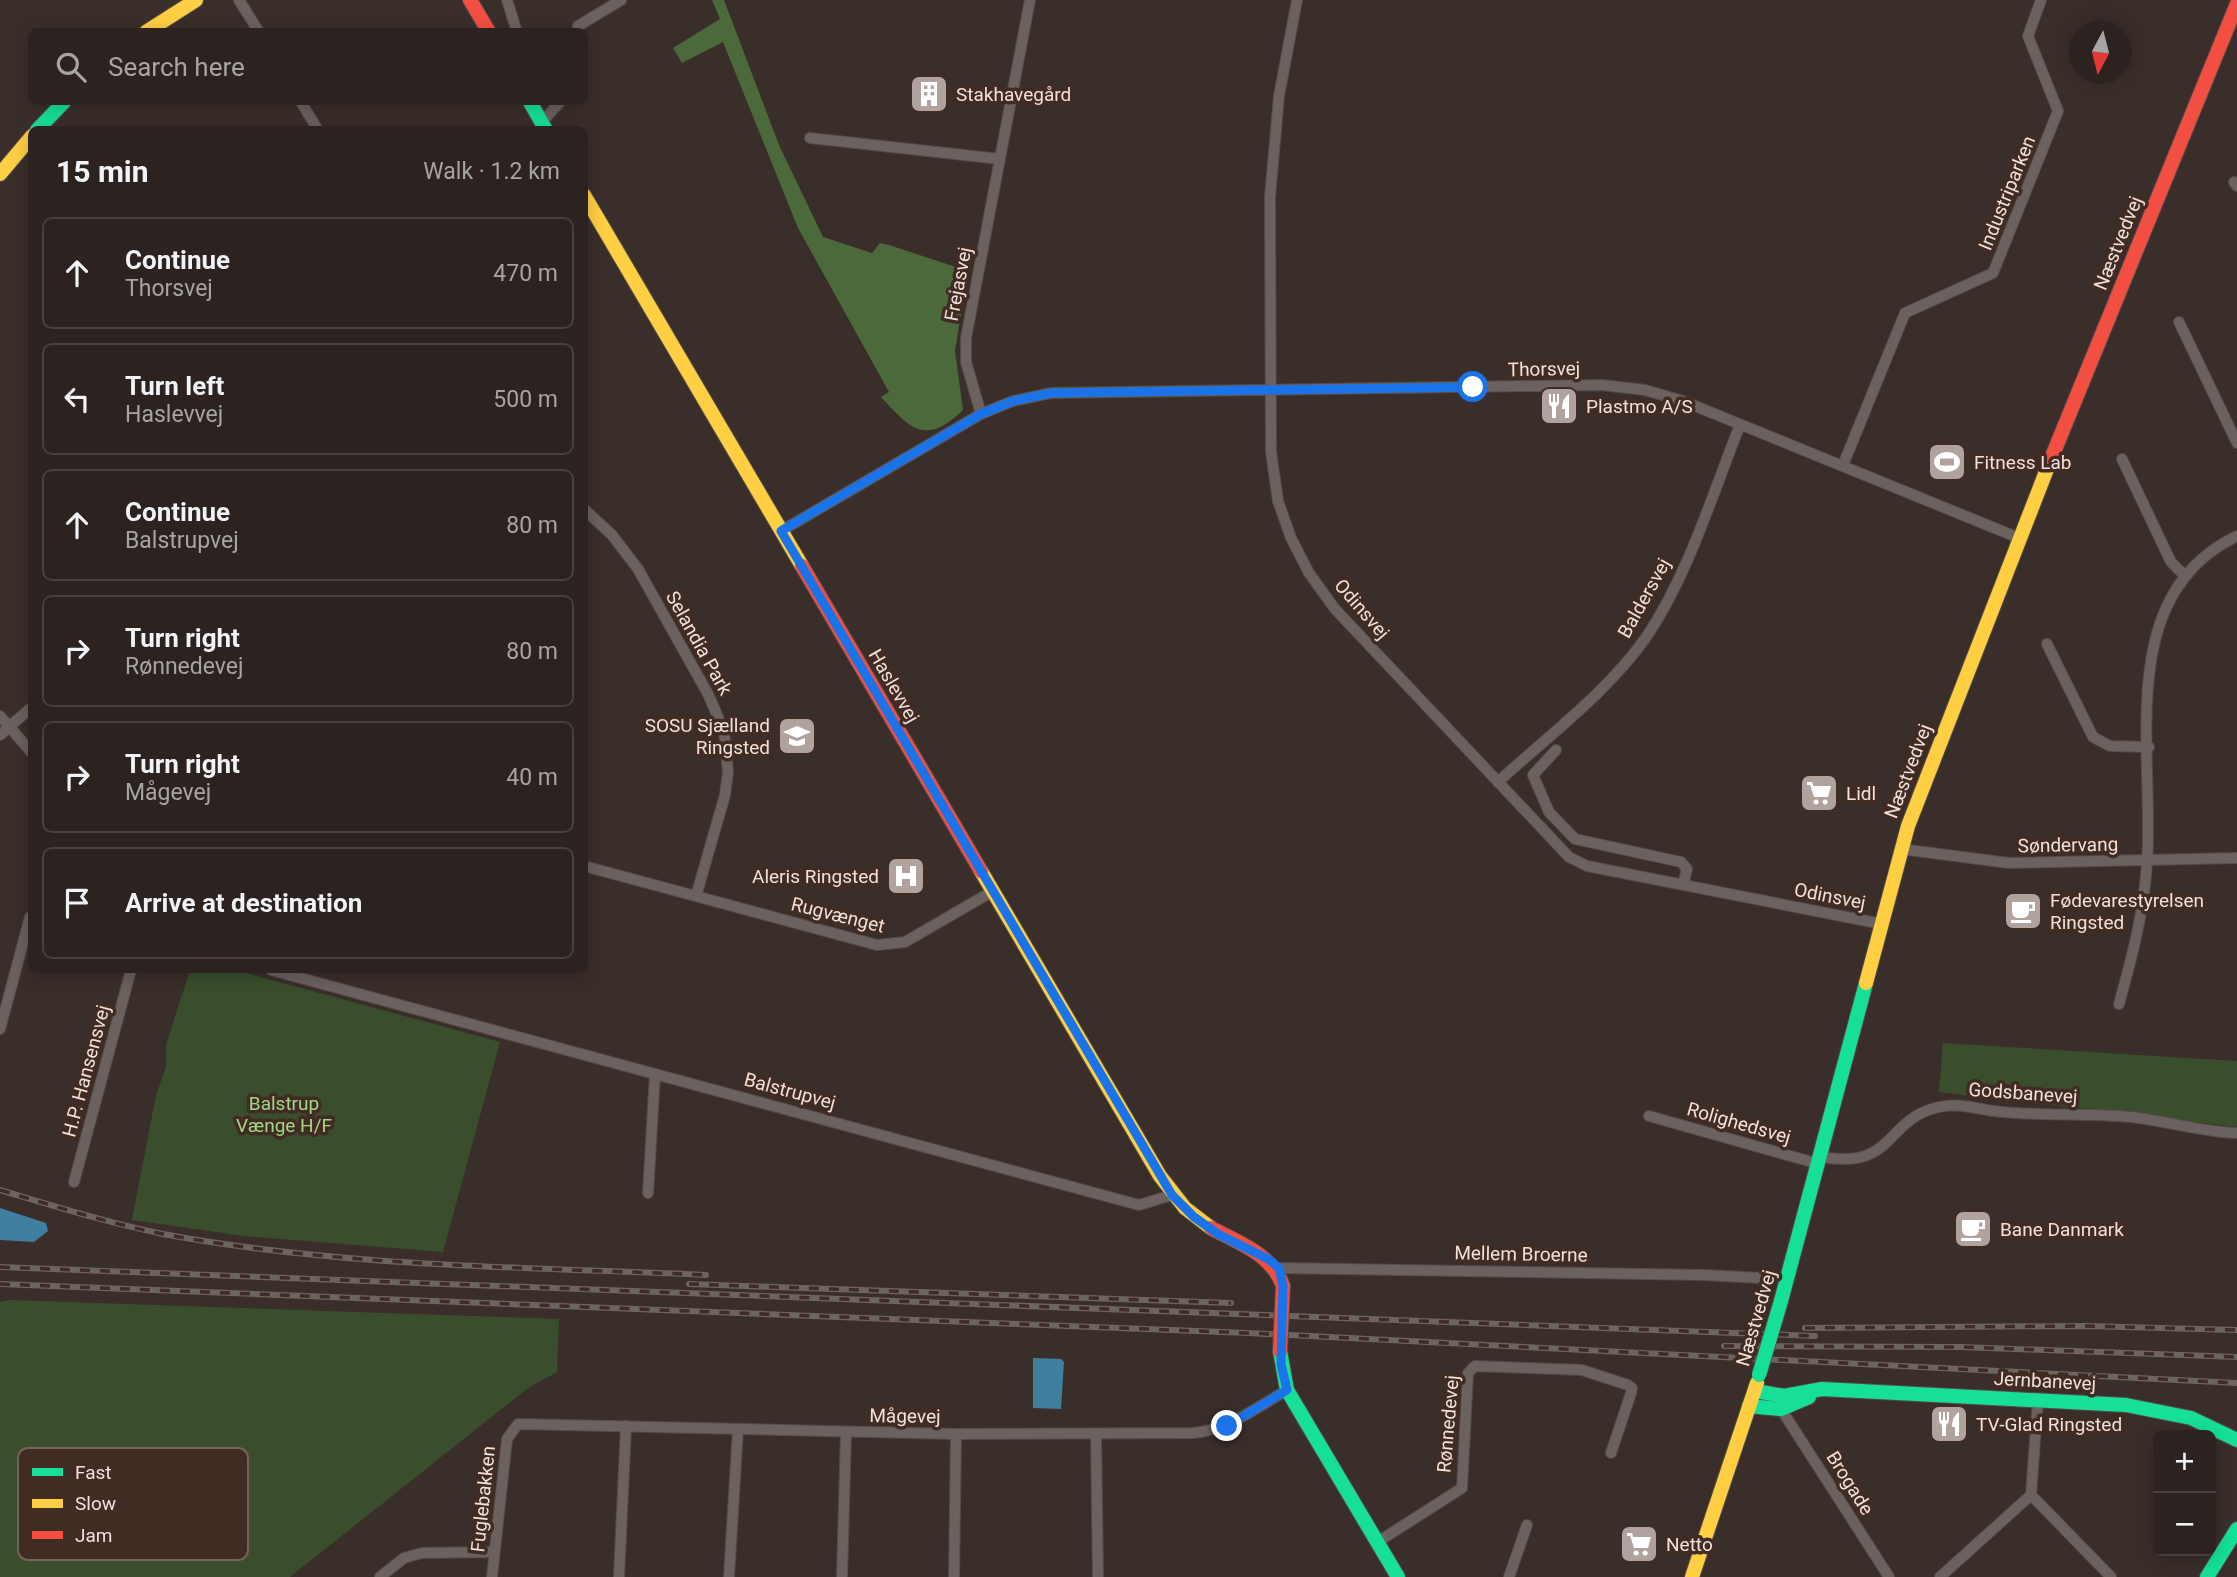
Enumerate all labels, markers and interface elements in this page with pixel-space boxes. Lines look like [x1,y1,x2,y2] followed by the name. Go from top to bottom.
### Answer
[2069,21,2132,84] north arrow
[28,28,588,105] search box
[52,48,90,86] icon: search
[108,52,245,82] text: Search here
[908,73,950,115] building icon: Stakhavegård
[956,83,1071,106] place label: Stakhavegård
[1974,132,2040,254] street label: Industriparken
[56,154,149,189] text: 15 min
[423,158,560,185] text: Walk · 1.2 km
[2089,193,2147,293] street label: Næstvedvej
[125,245,230,275] text: Continue
[940,245,976,323] street label: Frejasvej
[58,254,96,292] icon: ahead
[493,260,558,287] text: 470 m
[125,275,213,302] text: Thorsvej
[1508,357,1580,381] street label: Thorsvej
[125,371,224,401] text: Turn left
[1457,371,1488,402] route start
[58,380,96,418] icon: left
[1538,385,1580,427] restaurant icon: Plastmo A/S
[493,386,558,413] text: 500 m
[1586,395,1693,418] place label: Plastmo A/S
[125,401,223,428] text: Haslevvej
[1926,441,1968,483] sports icon: Fitness Lab
[1974,451,2071,474] place label: Fitness Lab
[125,497,230,527] text: Continue
[58,506,96,544] icon: ahead
[506,512,558,539] text: 80 m
[125,527,239,554] text: Balstrupvej
[1613,554,1675,642] street label: Baldersvej
[1330,574,1394,644] street label: Odinsvej
[661,587,737,699] street label: Selandia Park
[125,623,240,653] text: Turn right
[58,632,96,670] icon: right
[506,638,558,665] text: 80 m
[864,645,924,727] street label: Haslevvej
[125,653,244,680] text: Rønnedevej
[645,714,770,759] place label: SOSU Sjælland Ringsted
[776,715,818,757] school or university icon: SOSU Sjælland Ringsted
[1879,721,1937,821] street label: Næstvedvej
[125,749,240,779] text: Turn right
[58,758,96,796] icon: right
[506,764,558,791] text: 40 m
[1798,772,1840,814] supermarket icon: Lidl
[125,779,211,806] text: Mågevej
[1846,782,1876,805] place label: Lidl
[2018,833,2118,857] street label: Søndervang
[885,855,927,897] hospital icon: Aleris Ringsted
[752,865,879,888] place label: Aleris Ringsted
[1792,878,1868,914] street label: Odinsvej
[58,884,96,922] icon: arrive
[125,888,362,918] text: Arrive at destination
[2050,889,2204,934] place label: Fødevarestyrelsen Ringsted
[2002,890,2044,932] cafe icon: Fødevarestyrelsen Ringsted
[789,892,887,938] street label: Rugvænget
[57,1003,115,1139] street label: H.P. Hansensvej
[742,1068,838,1114] street label: Balstrupvej
[1968,1078,2078,1108] street label: Godsbanevej
[236,1092,332,1137] park label: Balstrup Vænge H/F
[1684,1097,1794,1149] street label: Rolighedsvej
[1952,1208,1994,1250] cafe icon: Bane Danmark
[2000,1218,2124,1241] place label: Bane Danmark
[1454,1241,1588,1267] street label: Mellem Broerne
[1731,1267,1781,1369] street label: Næstvedvej
[1993,1367,2097,1395] street label: Jernbanevej
[1432,1374,1464,1474] street label: Rønnedevej
[1928,1403,1970,1445] restaurant icon: TV-Glad Ringsted
[869,1404,941,1428] street label: Mågevej
[1211,1410,1242,1441] route end
[1976,1413,2122,1436] place label: TV-Glad Ringsted
[2153,1430,2216,1556] map controls
[2153,1430,2216,1493] button: +
[466,1445,500,1553] street label: Fuglebakken
[1822,1447,1878,1519] street label: Brogade
[18,1448,248,1560] legend
[75,1461,112,1484] text: Fast
[75,1492,116,1515] text: Slow
[2153,1493,2216,1556] button: −
[1618,1523,1660,1565] supermarket icon: Netto
[75,1524,112,1547] text: Jam
[1666,1533,1713,1556] place label: Netto

